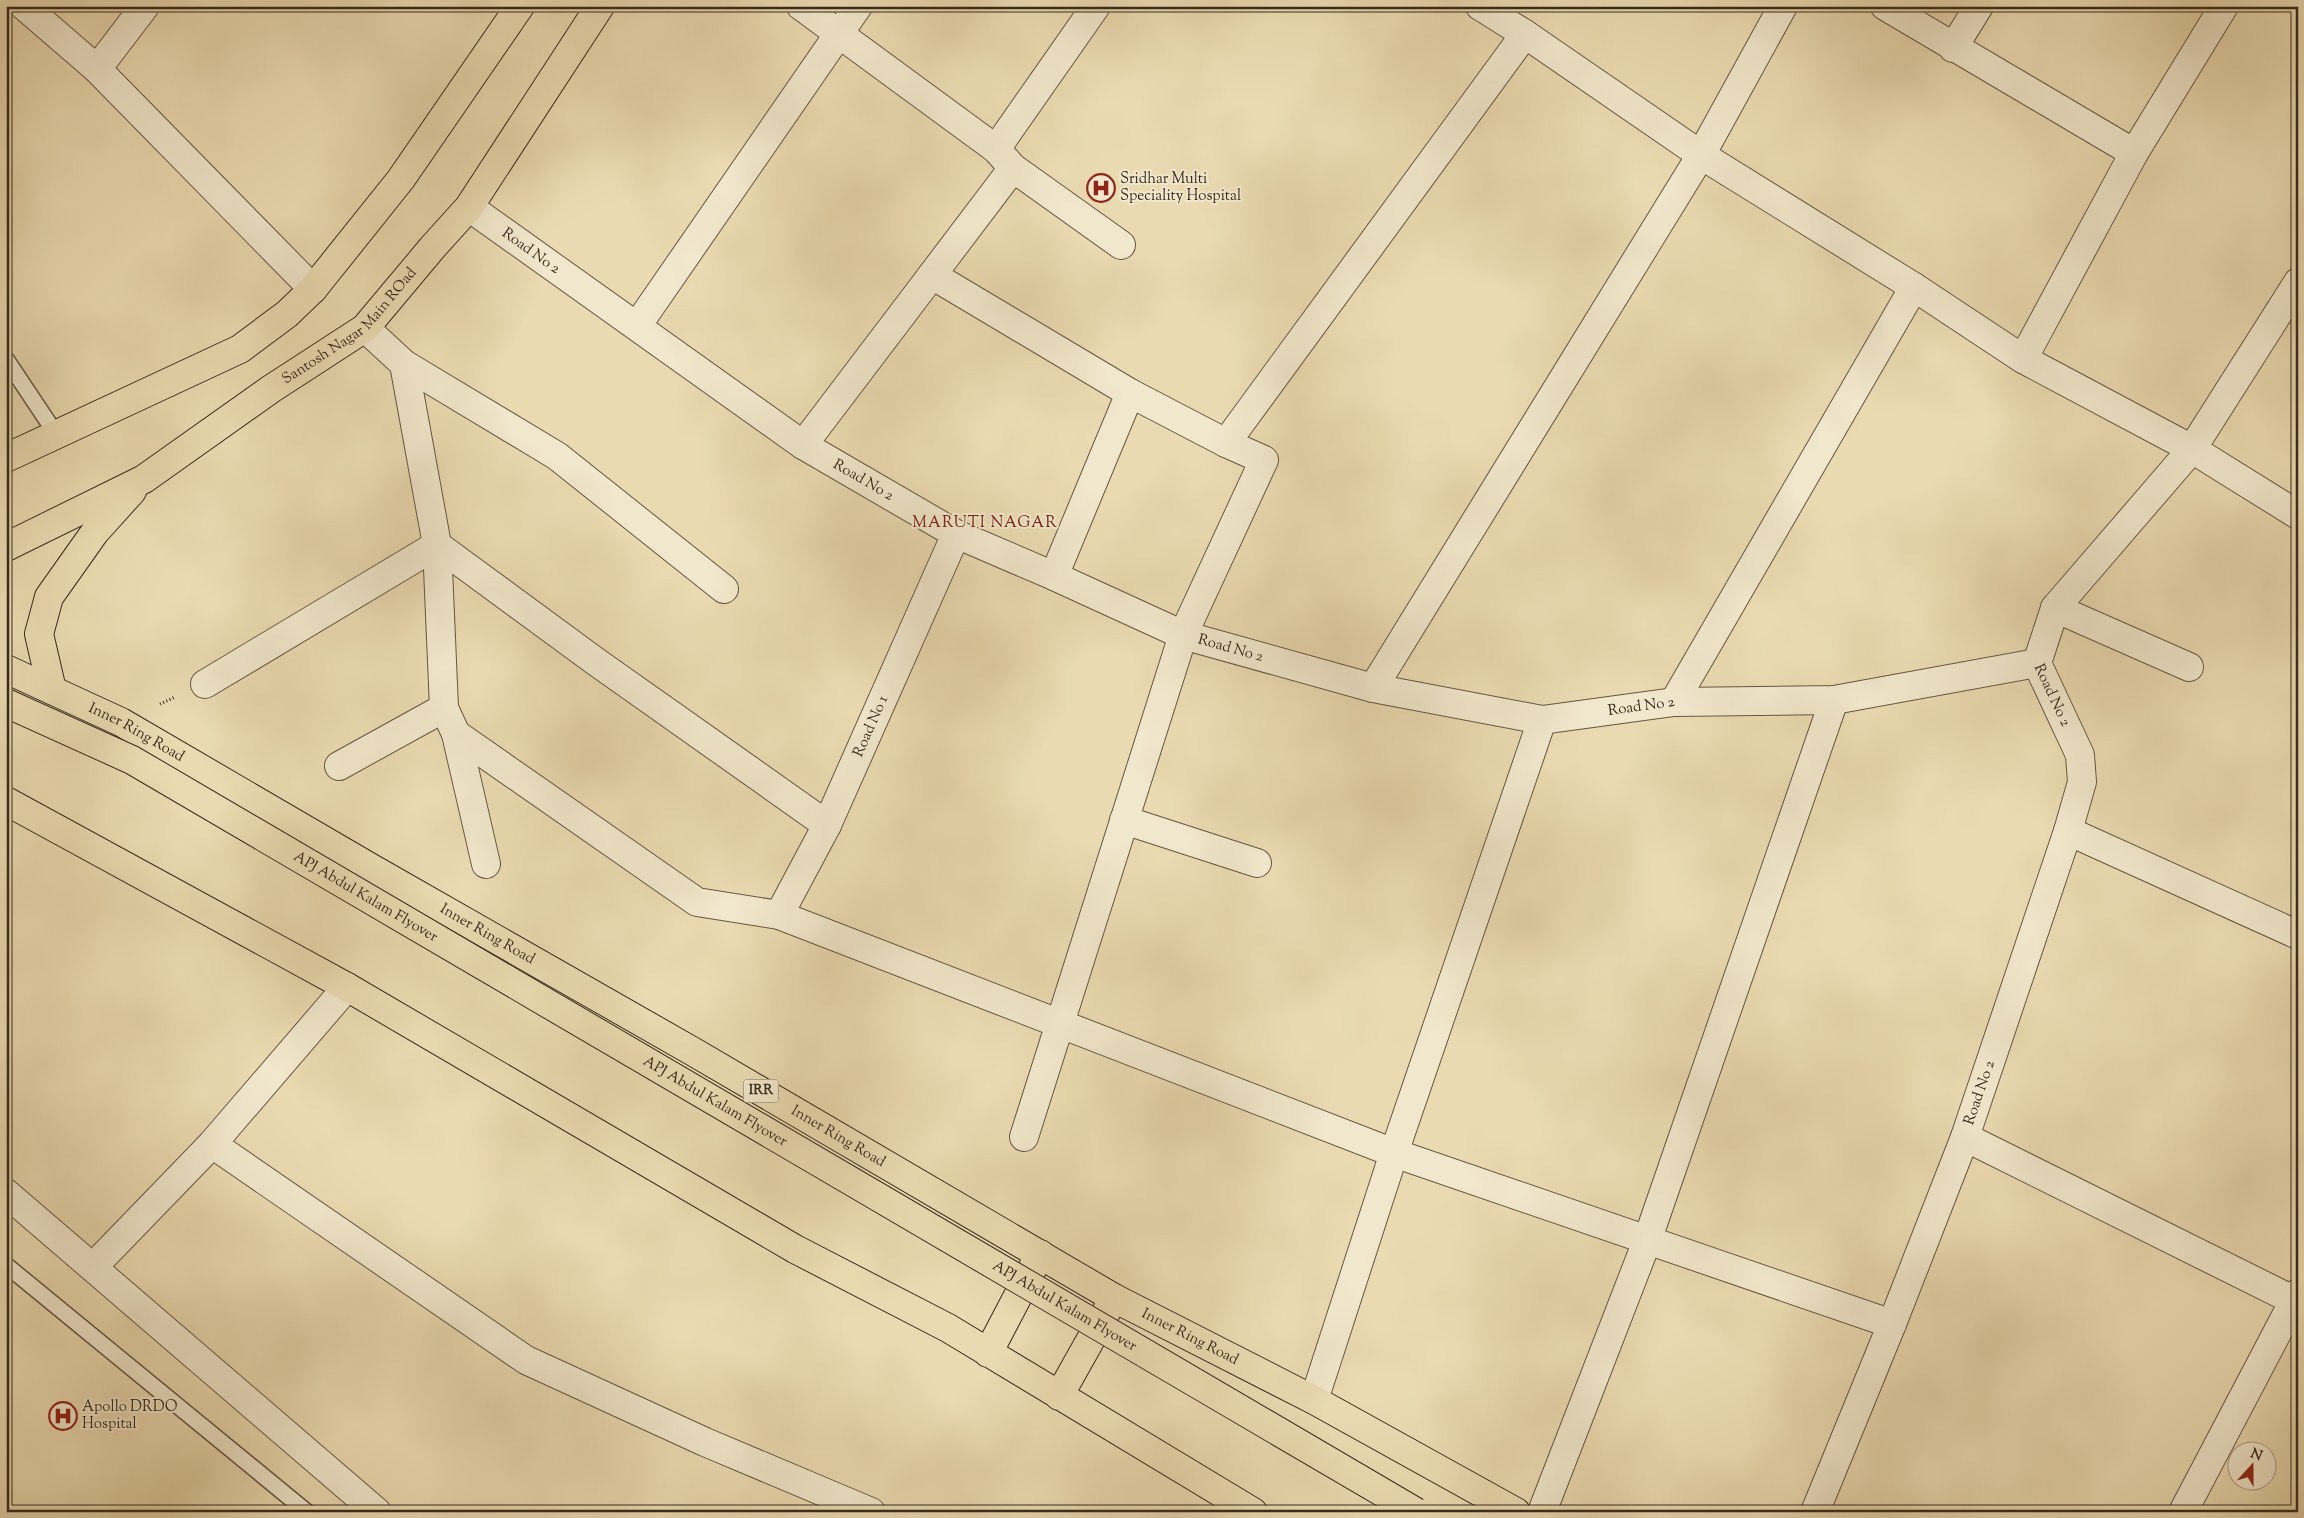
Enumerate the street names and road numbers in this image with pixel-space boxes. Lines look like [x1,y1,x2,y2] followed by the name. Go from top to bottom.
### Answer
[497,223,564,279] street label: Road No 2
[278,263,422,390] street label: Santosh Nagar Main ROad
[829,454,898,506] street label: Road No 2
[1195,629,1266,667] street label: Road No 2
[2028,660,2076,730] street label: Road No 2
[848,692,894,760] street label: Road No 1
[1607,692,1676,721] street label: Road No 2
[85,698,189,767] street label: Inner Ring Road
[289,846,442,948] street label: APJ Abdul Kalam Flyover
[436,899,539,970] street label: Inner Ring Road
[639,1051,792,1152] street label: APJ Abdul Kalam Flyover
[1959,1058,2001,1128] street label: Road No 2
[744,1080,778,1102] road number: IRR
[787,1101,890,1173] street label: Inner Ring Road
[988,1256,1141,1357] street label: APJ Abdul Kalam Flyover
[1138,1303,1243,1371] street label: Inner Ring Road

